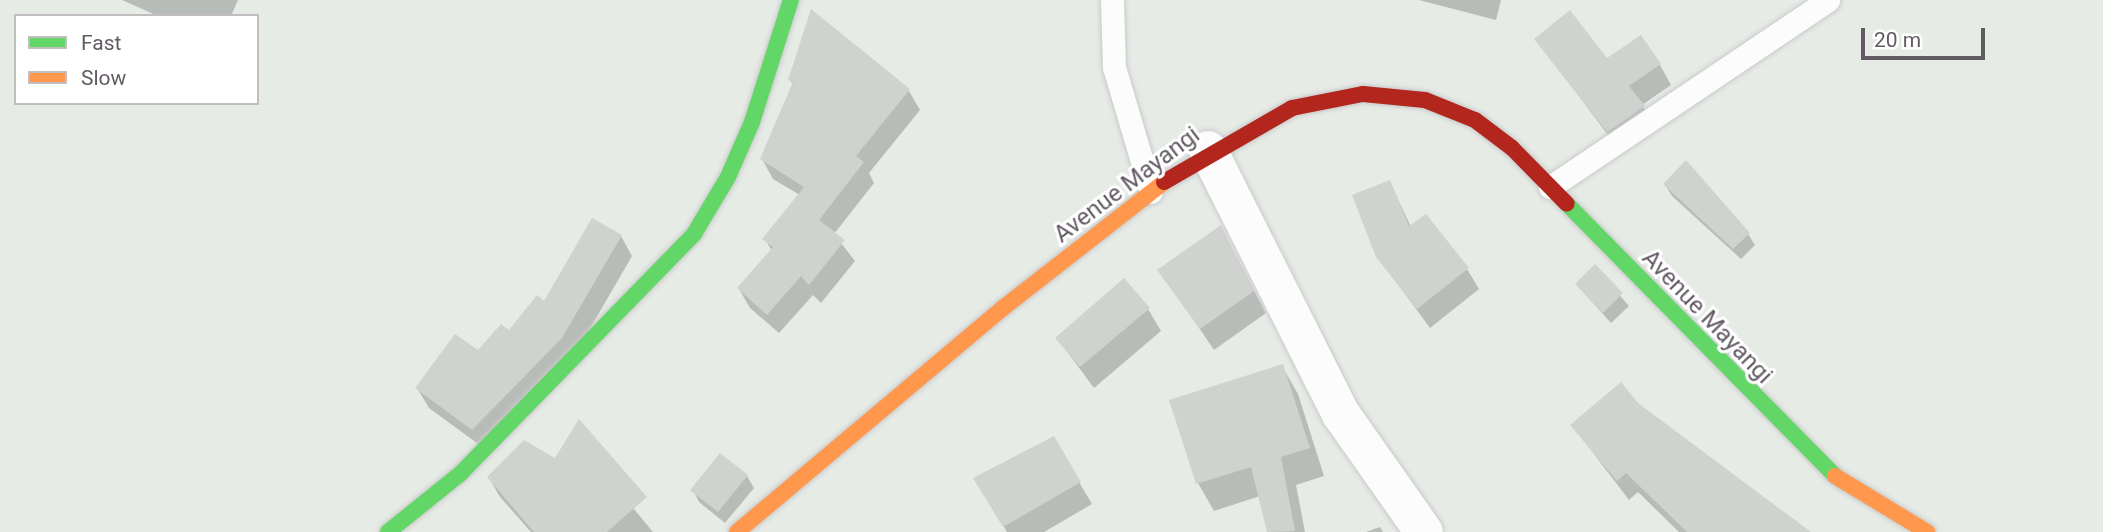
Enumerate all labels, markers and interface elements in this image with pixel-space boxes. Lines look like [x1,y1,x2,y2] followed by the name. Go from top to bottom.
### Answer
[14,14,259,105] legend
[1865,14,1989,58] scale bar
[1874,28,1921,52] text: 20 m
[81,31,121,55] text: Fast
[81,66,126,90] text: Slow
[1048,121,1206,249] street label: Avenue Mayangi
[1636,244,1778,390] street label: Avenue Mayangi

